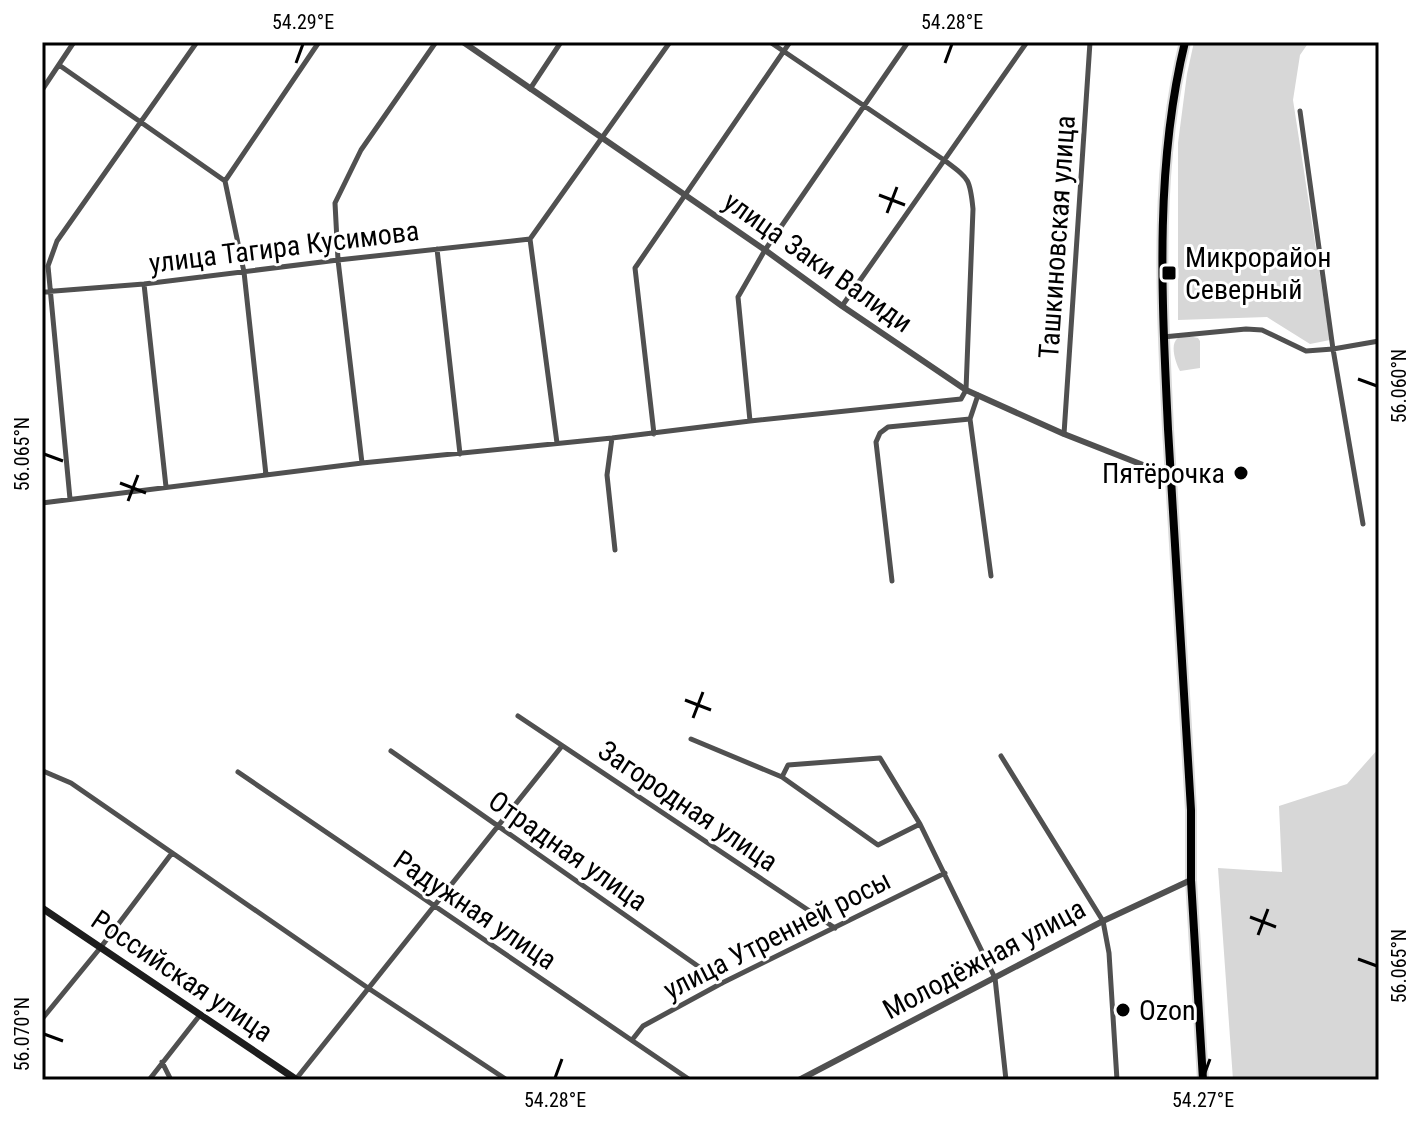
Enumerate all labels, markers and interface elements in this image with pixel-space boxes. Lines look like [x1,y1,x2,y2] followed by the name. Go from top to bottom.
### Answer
[272,10,334,34] text: 54.29°E
[921,10,983,34] text: 54.28°E
[1032,114,1082,360] street label: Ташкиновская улица
[717,185,919,339] street label: улица Заки Валиди
[147,214,421,280] street label: улица Тагира Кусимова
[1185,241,1332,306] place label: Микрорайон Северный
[1160,264,1178,282] marker: Микрорайон Северный
[1387,349,1411,423] text: 56.060°N
[10,417,34,491] text: 56.065°N
[1102,457,1225,490] place label: Пятёрочка
[1232,464,1250,482] marker: Пятёрочка
[592,734,784,878] street label: Загородная улица
[482,784,654,918] street label: Отрадная улица
[387,843,563,977] street label: Радужная улица
[658,863,896,1007] street label: улица Утренней росы
[877,892,1091,1026] street label: Молодёжная улица
[85,903,279,1049] street label: Российская улица
[1387,929,1411,1003] text: 56.065°N
[1139,994,1196,1027] place label: Ozon
[10,997,34,1071] text: 56.070°N
[1114,1001,1132,1019] marker: Ozon
[524,1088,586,1112] text: 54.28°E
[1172,1088,1234,1112] text: 54.27°E

